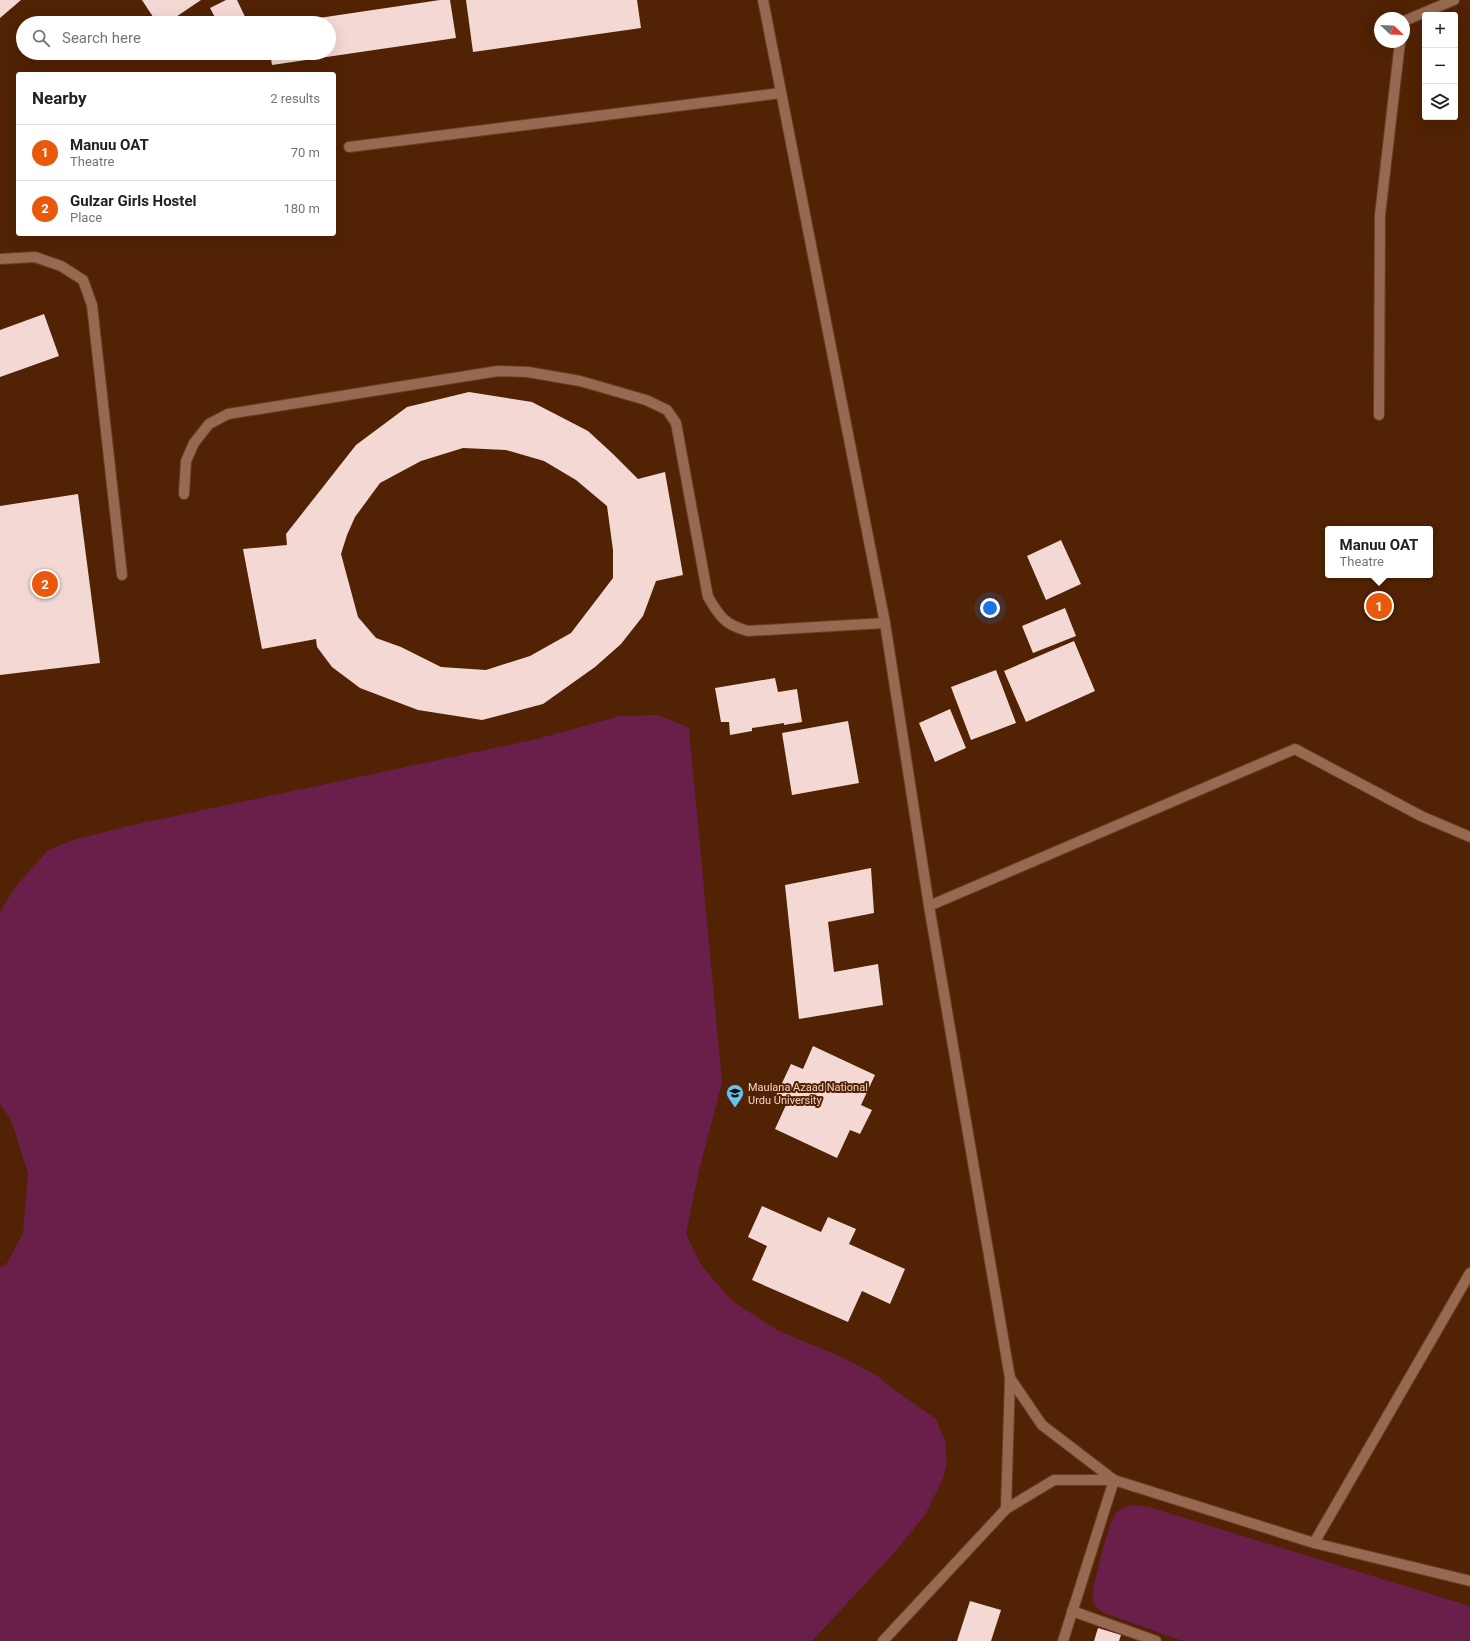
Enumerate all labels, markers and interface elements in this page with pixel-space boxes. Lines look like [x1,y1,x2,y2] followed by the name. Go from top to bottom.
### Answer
[1374,12,1410,48] north arrow
[1422,12,1458,120] map controls
[1422,12,1458,48] button: +
[16,16,336,60] search box
[30,27,52,49] icon: search
[62,29,141,47] text: Search here
[1422,48,1458,84] button: −
[1422,84,1458,120] button: layers
[32,88,87,108] text: Nearby
[270,91,320,106] text: 2 results
[70,136,149,154] text: Manuu OAT
[41,145,49,160] text: 1
[291,145,320,160] text: 70 m
[70,154,114,169] text: Theatre
[70,192,196,210] text: Gulzar Girls Hostel
[41,201,49,216] text: 2
[283,201,320,216] text: 180 m
[70,210,102,225] text: Place
[1325,526,1433,578] popup
[1340,536,1418,554] text: Manuu OAT
[1340,554,1384,569] text: Theatre
[32,569,58,599] pin: 2
[1366,591,1392,621] pin: 1
[980,598,1000,618] your location
[748,1081,868,1107] place label: Maulana Azaad National Urdu University
[725,1083,745,1108] school or university icon: Maulana Azaad National Urdu University

